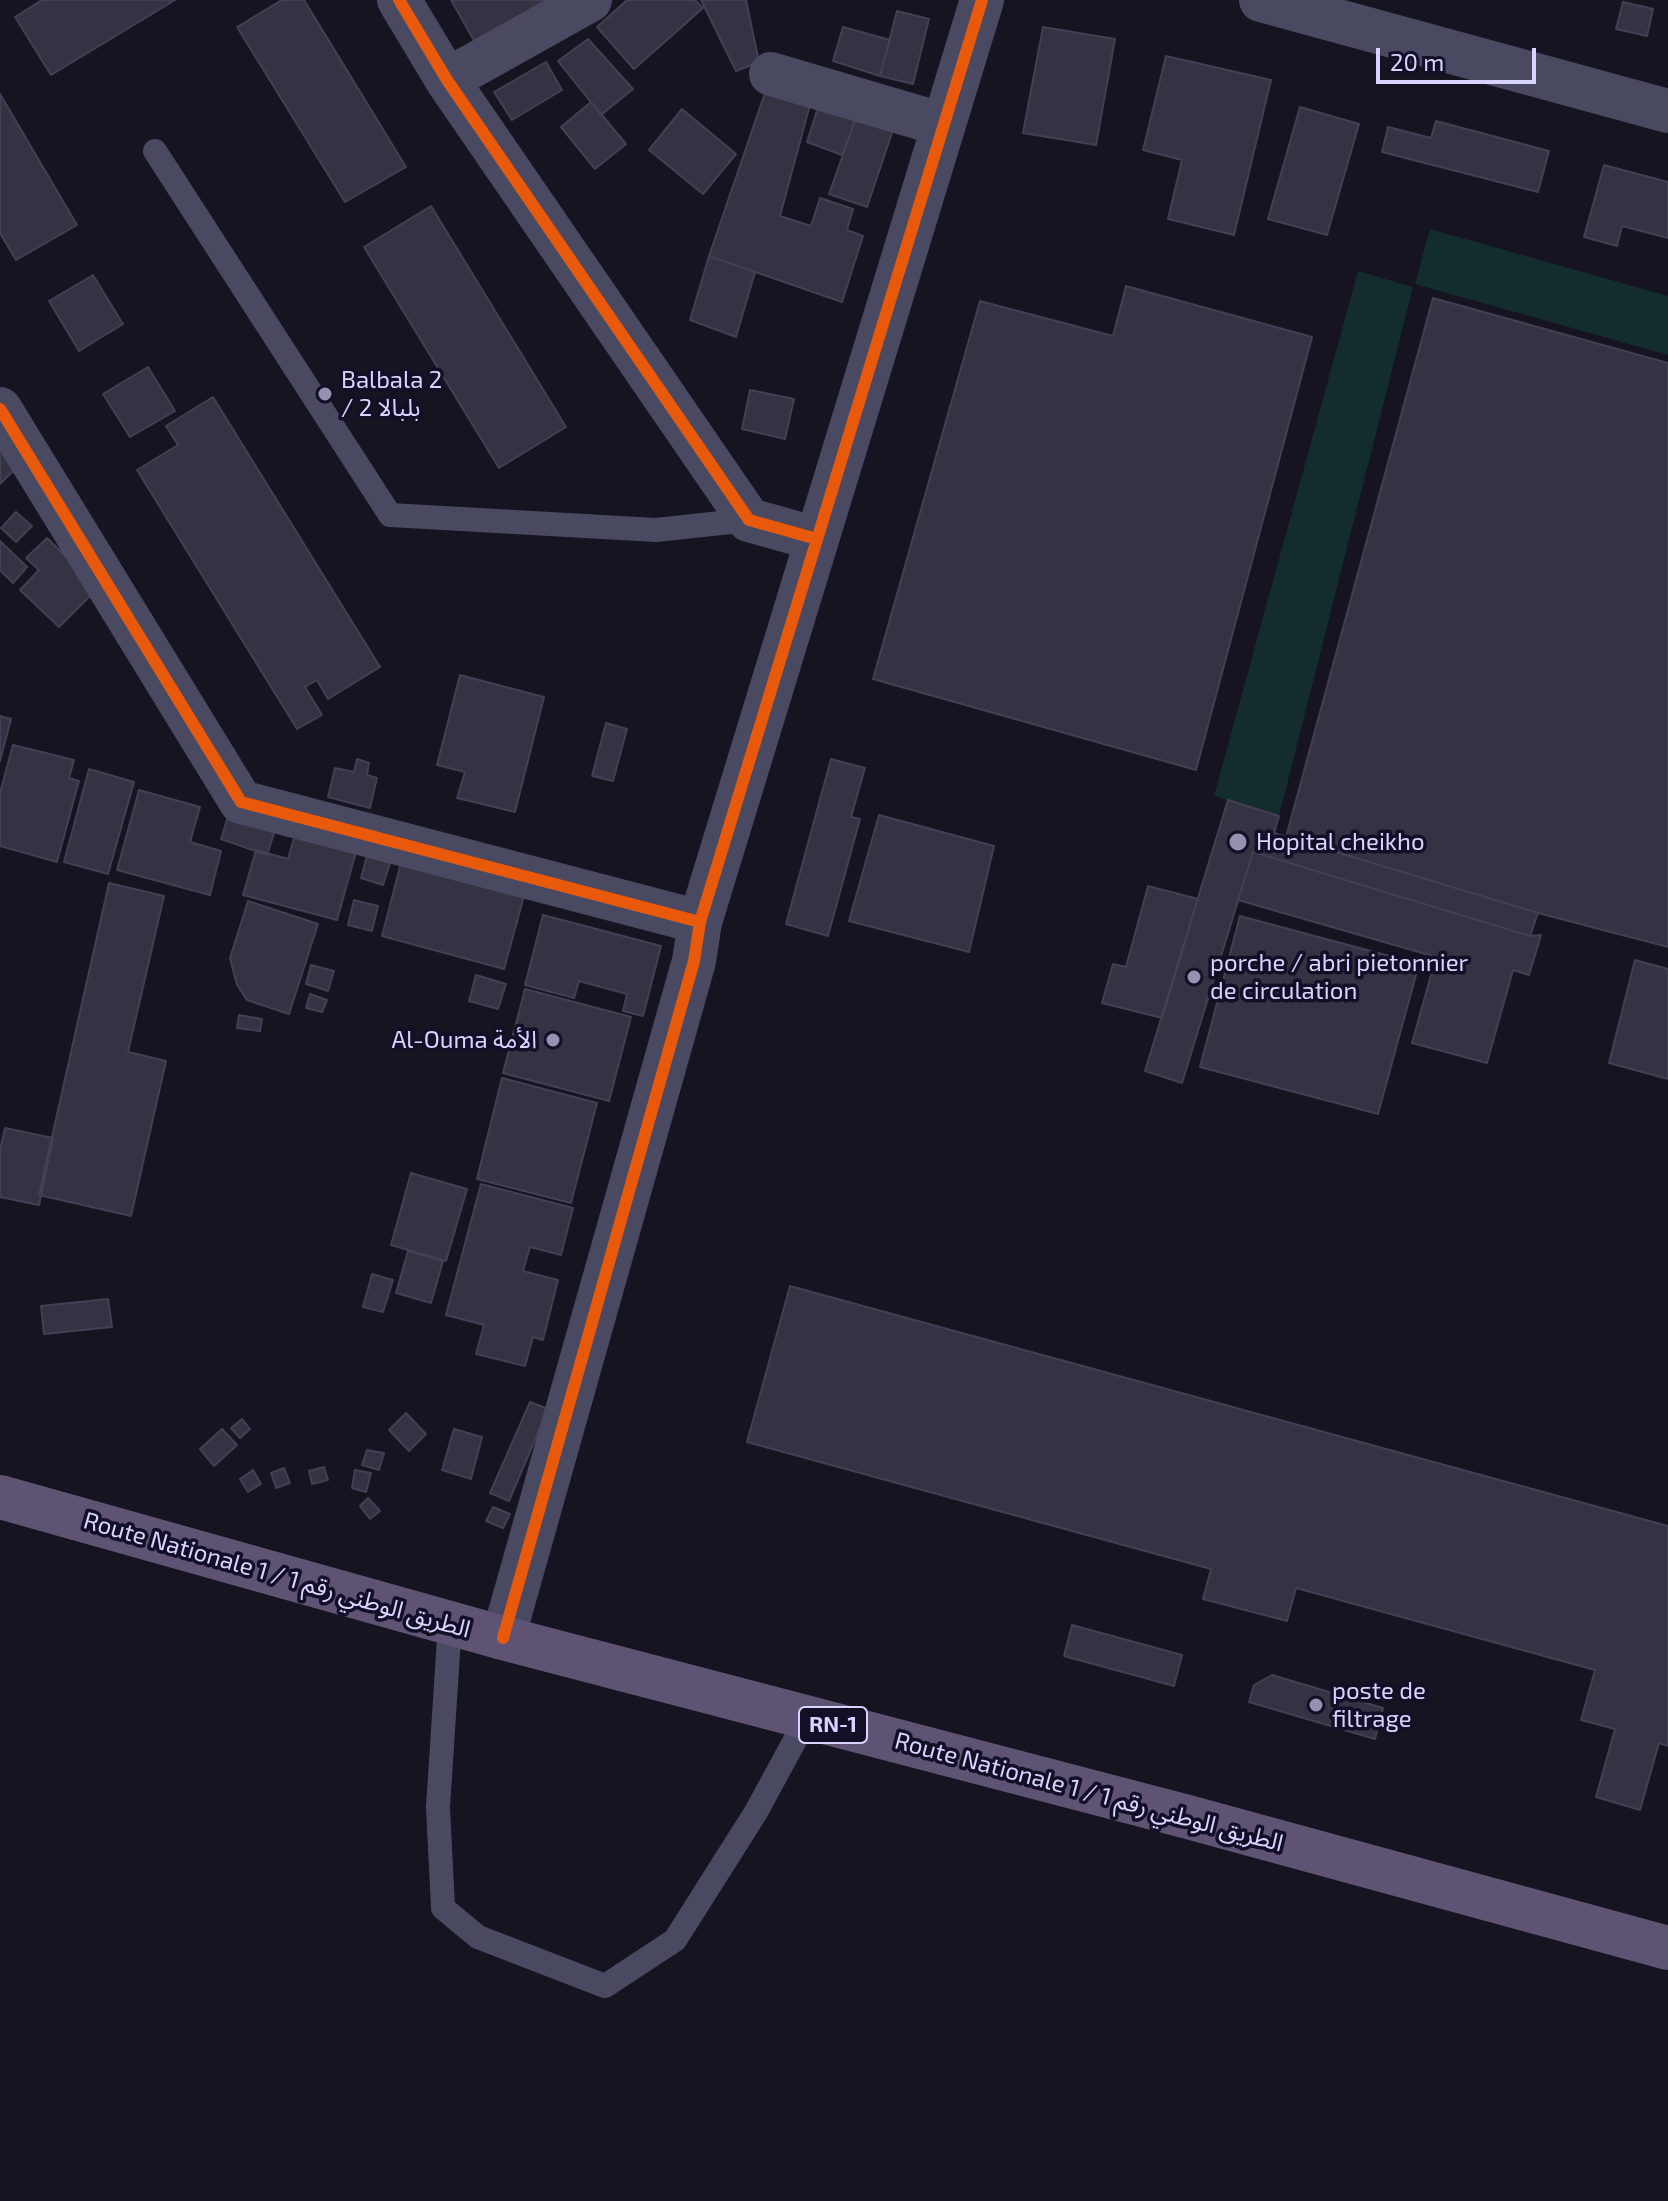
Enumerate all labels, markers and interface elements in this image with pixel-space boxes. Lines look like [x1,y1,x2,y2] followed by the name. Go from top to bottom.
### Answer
[1380,32,1540,82] scale bar
[1390,47,1444,76] text: 20 m
[341,366,442,422] place label: Balbala 2 / بلبالا 2
[316,385,334,403] marker: Balbala 2 / بلبالا 2
[1256,828,1425,856] place label: Hopital cheikho
[1227,831,1249,853] marker: Hopital cheikho
[1210,949,1468,1005] place label: porche / abri pietonnier de circulation
[1185,968,1203,986] marker: porche / abri pietonnier de circulation
[391,1026,537,1054] place label: Al-Ouma الأمة
[544,1031,562,1049] marker: Al-Ouma الأمة
[80,1506,474,1644] street label: Route Nationale 1 / الطريق الوطني رقم 1
[1332,1677,1426,1733] place label: poste de filtrage
[1307,1696,1325,1714] marker: poste de filtrage
[799,1707,867,1743] road number: RN-1
[892,1726,1286,1858] street label: Route Nationale 1 / الطريق الوطني رقم 1

